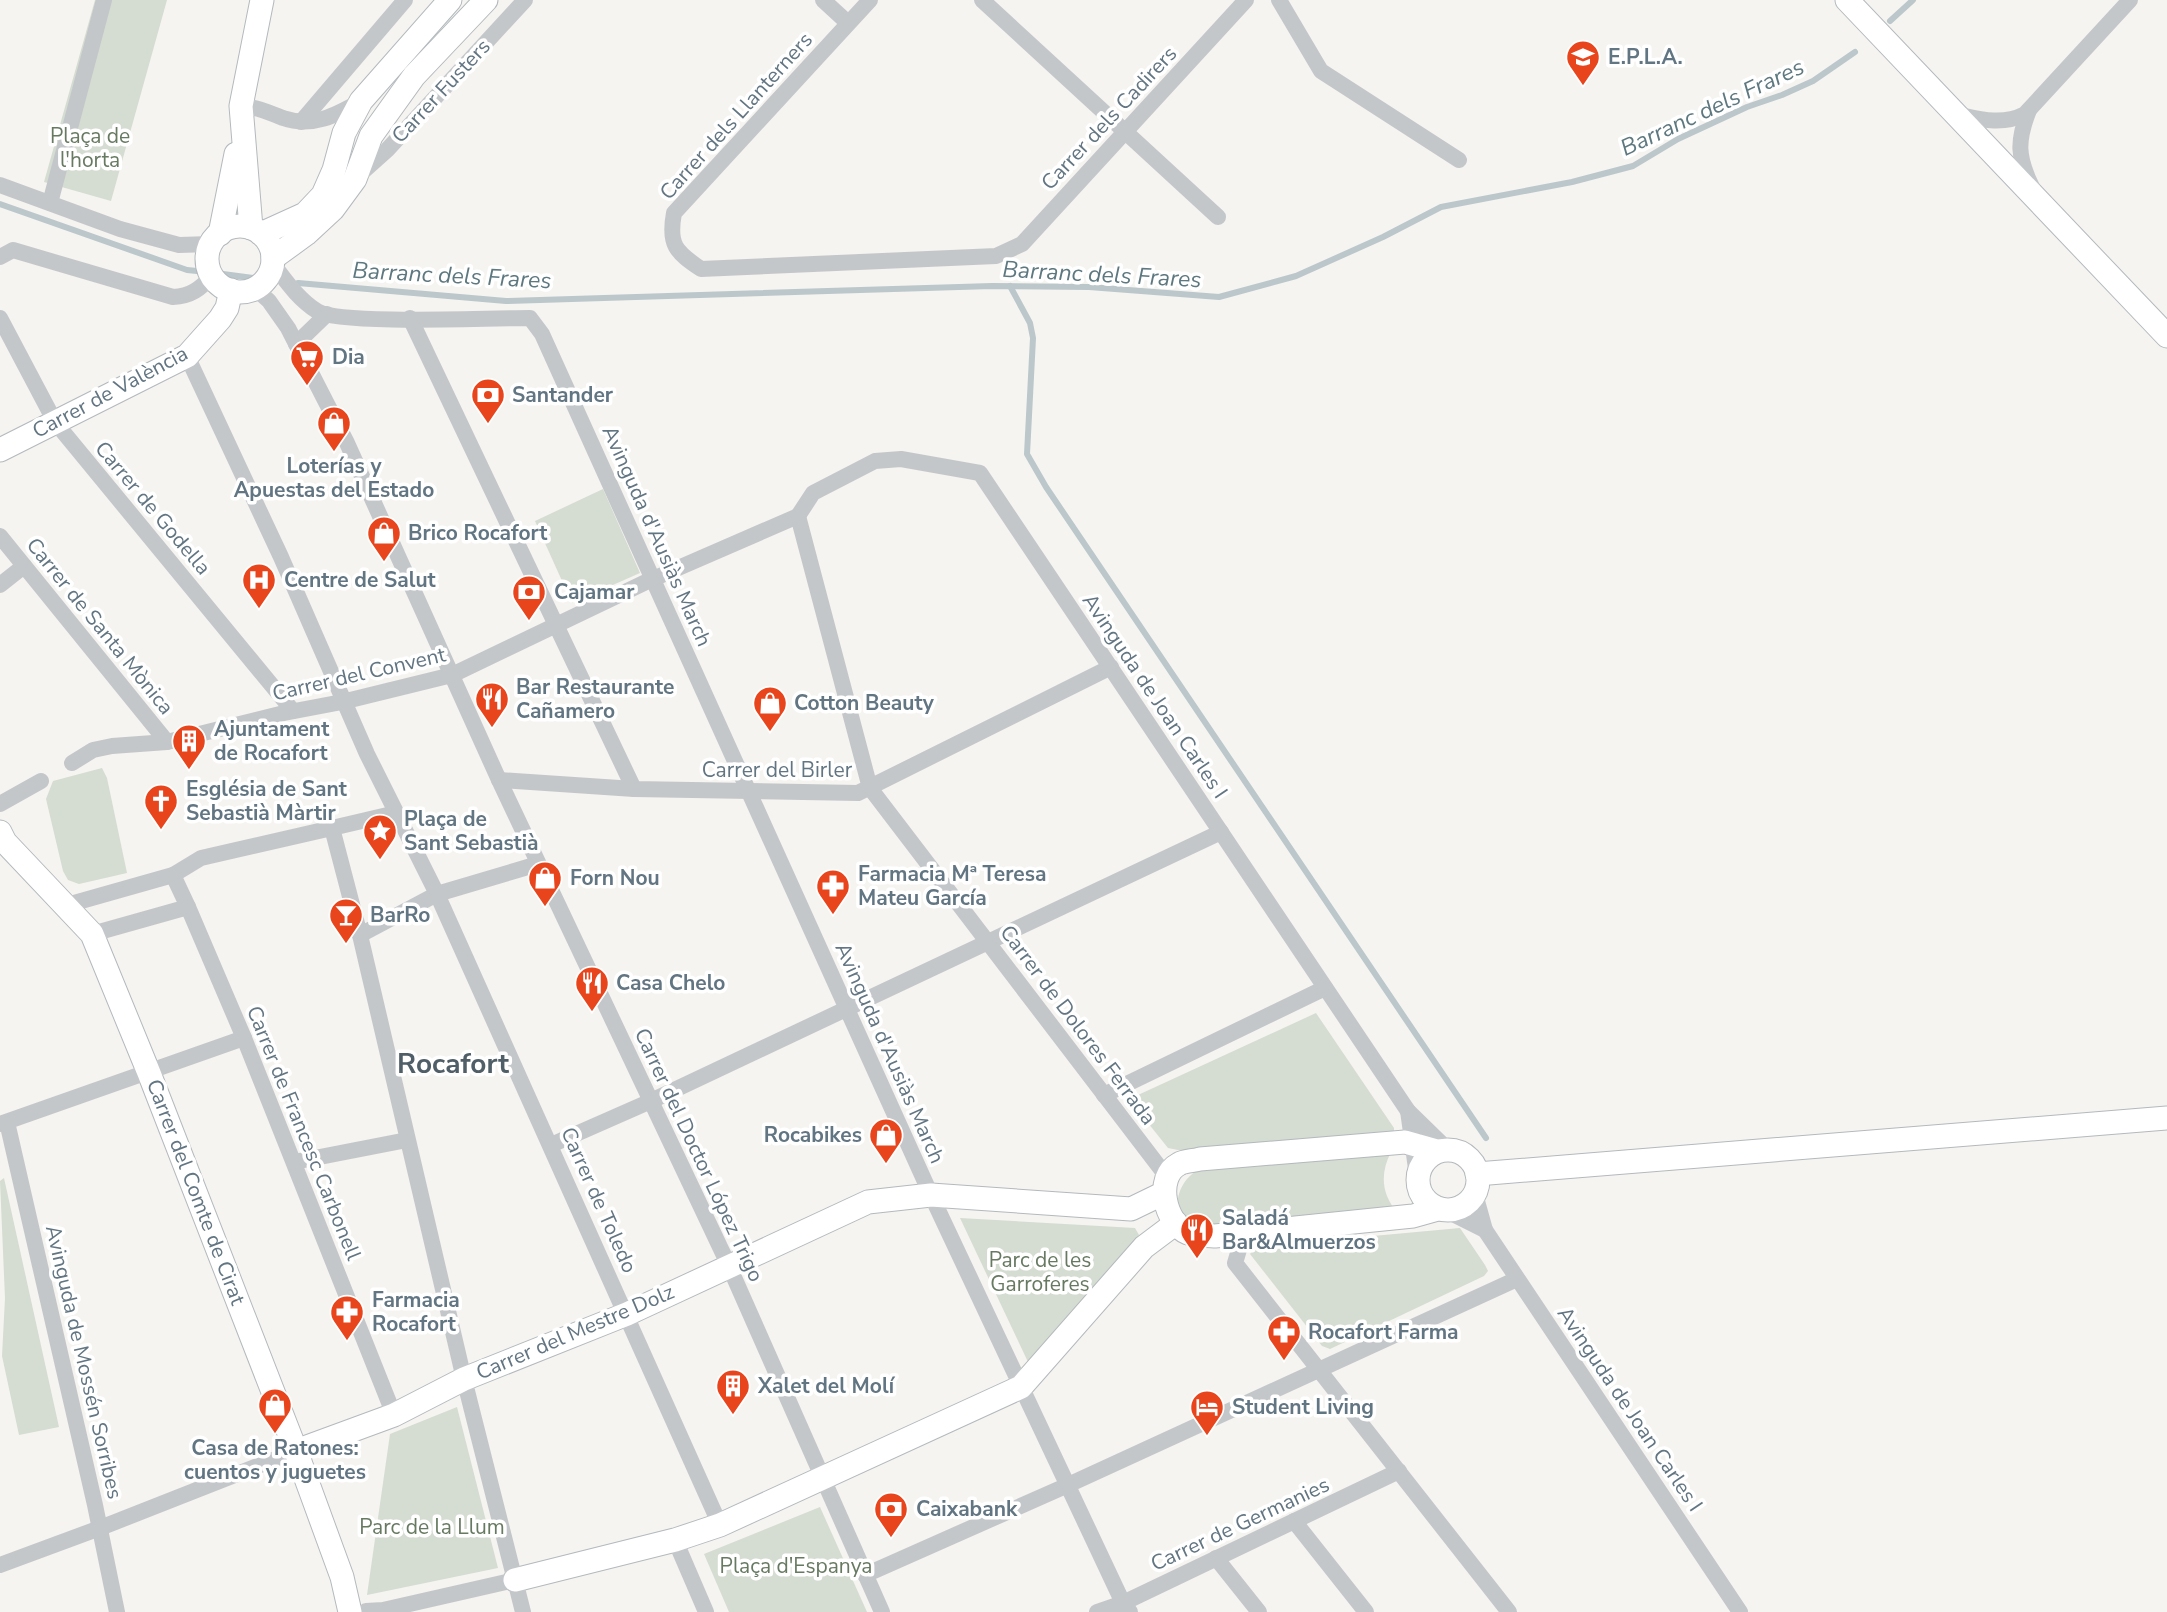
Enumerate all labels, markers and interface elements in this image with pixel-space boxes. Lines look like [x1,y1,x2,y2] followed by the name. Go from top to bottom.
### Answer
[653,26,819,206] street label: Carrer dels Llanterners
[385,33,497,149] street label: Carrer Fusters
[1564,38,1602,87] school or university icon: E.P.L.A.
[1035,40,1183,196] street label: Carrer dels Cadirers
[1608,43,1683,71] place label: E.P.L.A.
[1615,51,1809,164] water label: Barranc dels Frares
[50,122,130,174] park label: Plaça de l'horta
[1002,254,1202,295] water label: Barranc dels Frares
[352,255,552,296] water label: Barranc dels Frares
[288,338,326,387] supermarket icon: Dia
[27,339,193,445] street label: Carrer de València
[332,343,365,371] place label: Dia
[469,376,507,425] bank icon: Santander
[512,381,614,409] place label: Santander
[315,404,353,453] shop icon: Loterías y Apuestas del Estado
[596,421,718,651] street label: Avinguda d'Ausiàs March
[89,435,217,581] street label: Carrer de Godella
[234,452,434,504] place label: Loterías y Apuestas del Estado
[365,514,403,563] shop icon: Brico Rocafort
[408,519,548,547] place label: Brico Rocafort
[20,532,180,720] street label: Carrer de Santa Mònica
[240,561,278,610] hospital icon: Centre de Salut
[284,566,437,594] place label: Centre de Salut
[510,573,548,622] bank icon: Cajamar
[554,578,635,606] place label: Cajamar
[1076,588,1234,804] street label: Avinguda de Joan Carles I
[270,640,449,708] street label: Carrer del Convent
[516,673,674,725] place label: Bar Restaurante Cañamero
[473,680,511,729] restaurant icon: Bar Restaurante Cañamero
[751,684,789,733] shop icon: Cotton Beauty
[794,689,935,717] place label: Cotton Beauty
[214,715,330,767] place label: Ajuntament de Rocafort
[170,722,208,771] building icon: Ajuntament de Rocafort
[702,756,853,784] street label: Carrer del Birler
[186,775,348,827] place label: Església de Sant Sebastià Màrtir
[142,782,180,831] church icon: Església de Sant Sebastià Màrtir
[404,805,539,857] place label: Plaça de Sant Sebastià
[361,812,399,861] place icon: Plaça de Sant Sebastià
[526,859,564,908] shop icon: Forn Nou
[858,860,1046,912] place label: Farmacia Mª Teresa Mateu García
[570,864,660,892] place label: Forn Nou
[814,867,852,916] pharmacy icon: Farmacia Mª Teresa Mateu García
[327,896,365,945] bar icon: BarRo
[370,901,430,929] place label: BarRo
[994,919,1162,1131] street label: Carrer de Dolores Ferrada
[829,938,951,1168] street label: Avinguda d'Ausiàs March
[573,964,611,1013] restaurant icon: Casa Chelo
[616,969,725,997] place label: Casa Chelo
[240,1002,368,1265] street label: Carrer de Francesc Carbonell
[628,1024,770,1286] street label: Carrer del Doctor López Trigo
[397,1045,509,1083] district label: Rocafort
[140,1075,252,1309] street label: Carrer del Comte de Cirat
[867,1116,905,1165] shop icon: Rocabikes
[764,1121,862,1149] place label: Rocabikes
[554,1123,644,1277] street label: Carrer de Toledo
[1222,1204,1376,1256] place label: Saladá Bar&Almuerzos
[1178,1211,1216,1260] restaurant icon: Saladá Bar&Almuerzos
[39,1222,129,1502] street label: Avinguda de Mossén Sorribes
[989,1246,1091,1298] park label: Parc de les Garroferes
[472,1277,679,1386] street label: Carrer del Mestre Dolz
[372,1286,460,1338] place label: Farmacia Rocafort
[328,1293,366,1342] pharmacy icon: Farmacia Rocafort
[1551,1301,1709,1517] street label: Avinguda de Joan Carles I
[1265,1313,1303,1362] pharmacy icon: Rocafort Farma
[1308,1318,1459,1346] place label: Rocafort Farma
[714,1367,752,1416] building icon: Xalet del Molí
[757,1372,896,1400] place label: Xalet del Molí
[256,1386,294,1435] shop icon: Casa de Ratones: cuentos y juguetes
[1188,1388,1226,1437] hotel icon: Student Living
[1232,1393,1374,1421] place label: Student Living
[184,1434,366,1486] place label: Casa de Ratones: cuentos y juguetes
[1146,1470,1334,1578] street label: Carrer de Germanies
[872,1490,910,1539] bank icon: Caixabank
[916,1495,1018,1523] place label: Caixabank
[359,1513,505,1541] park label: Parc de la Llum
[720,1552,872,1580] park label: Plaça d'Espanya

